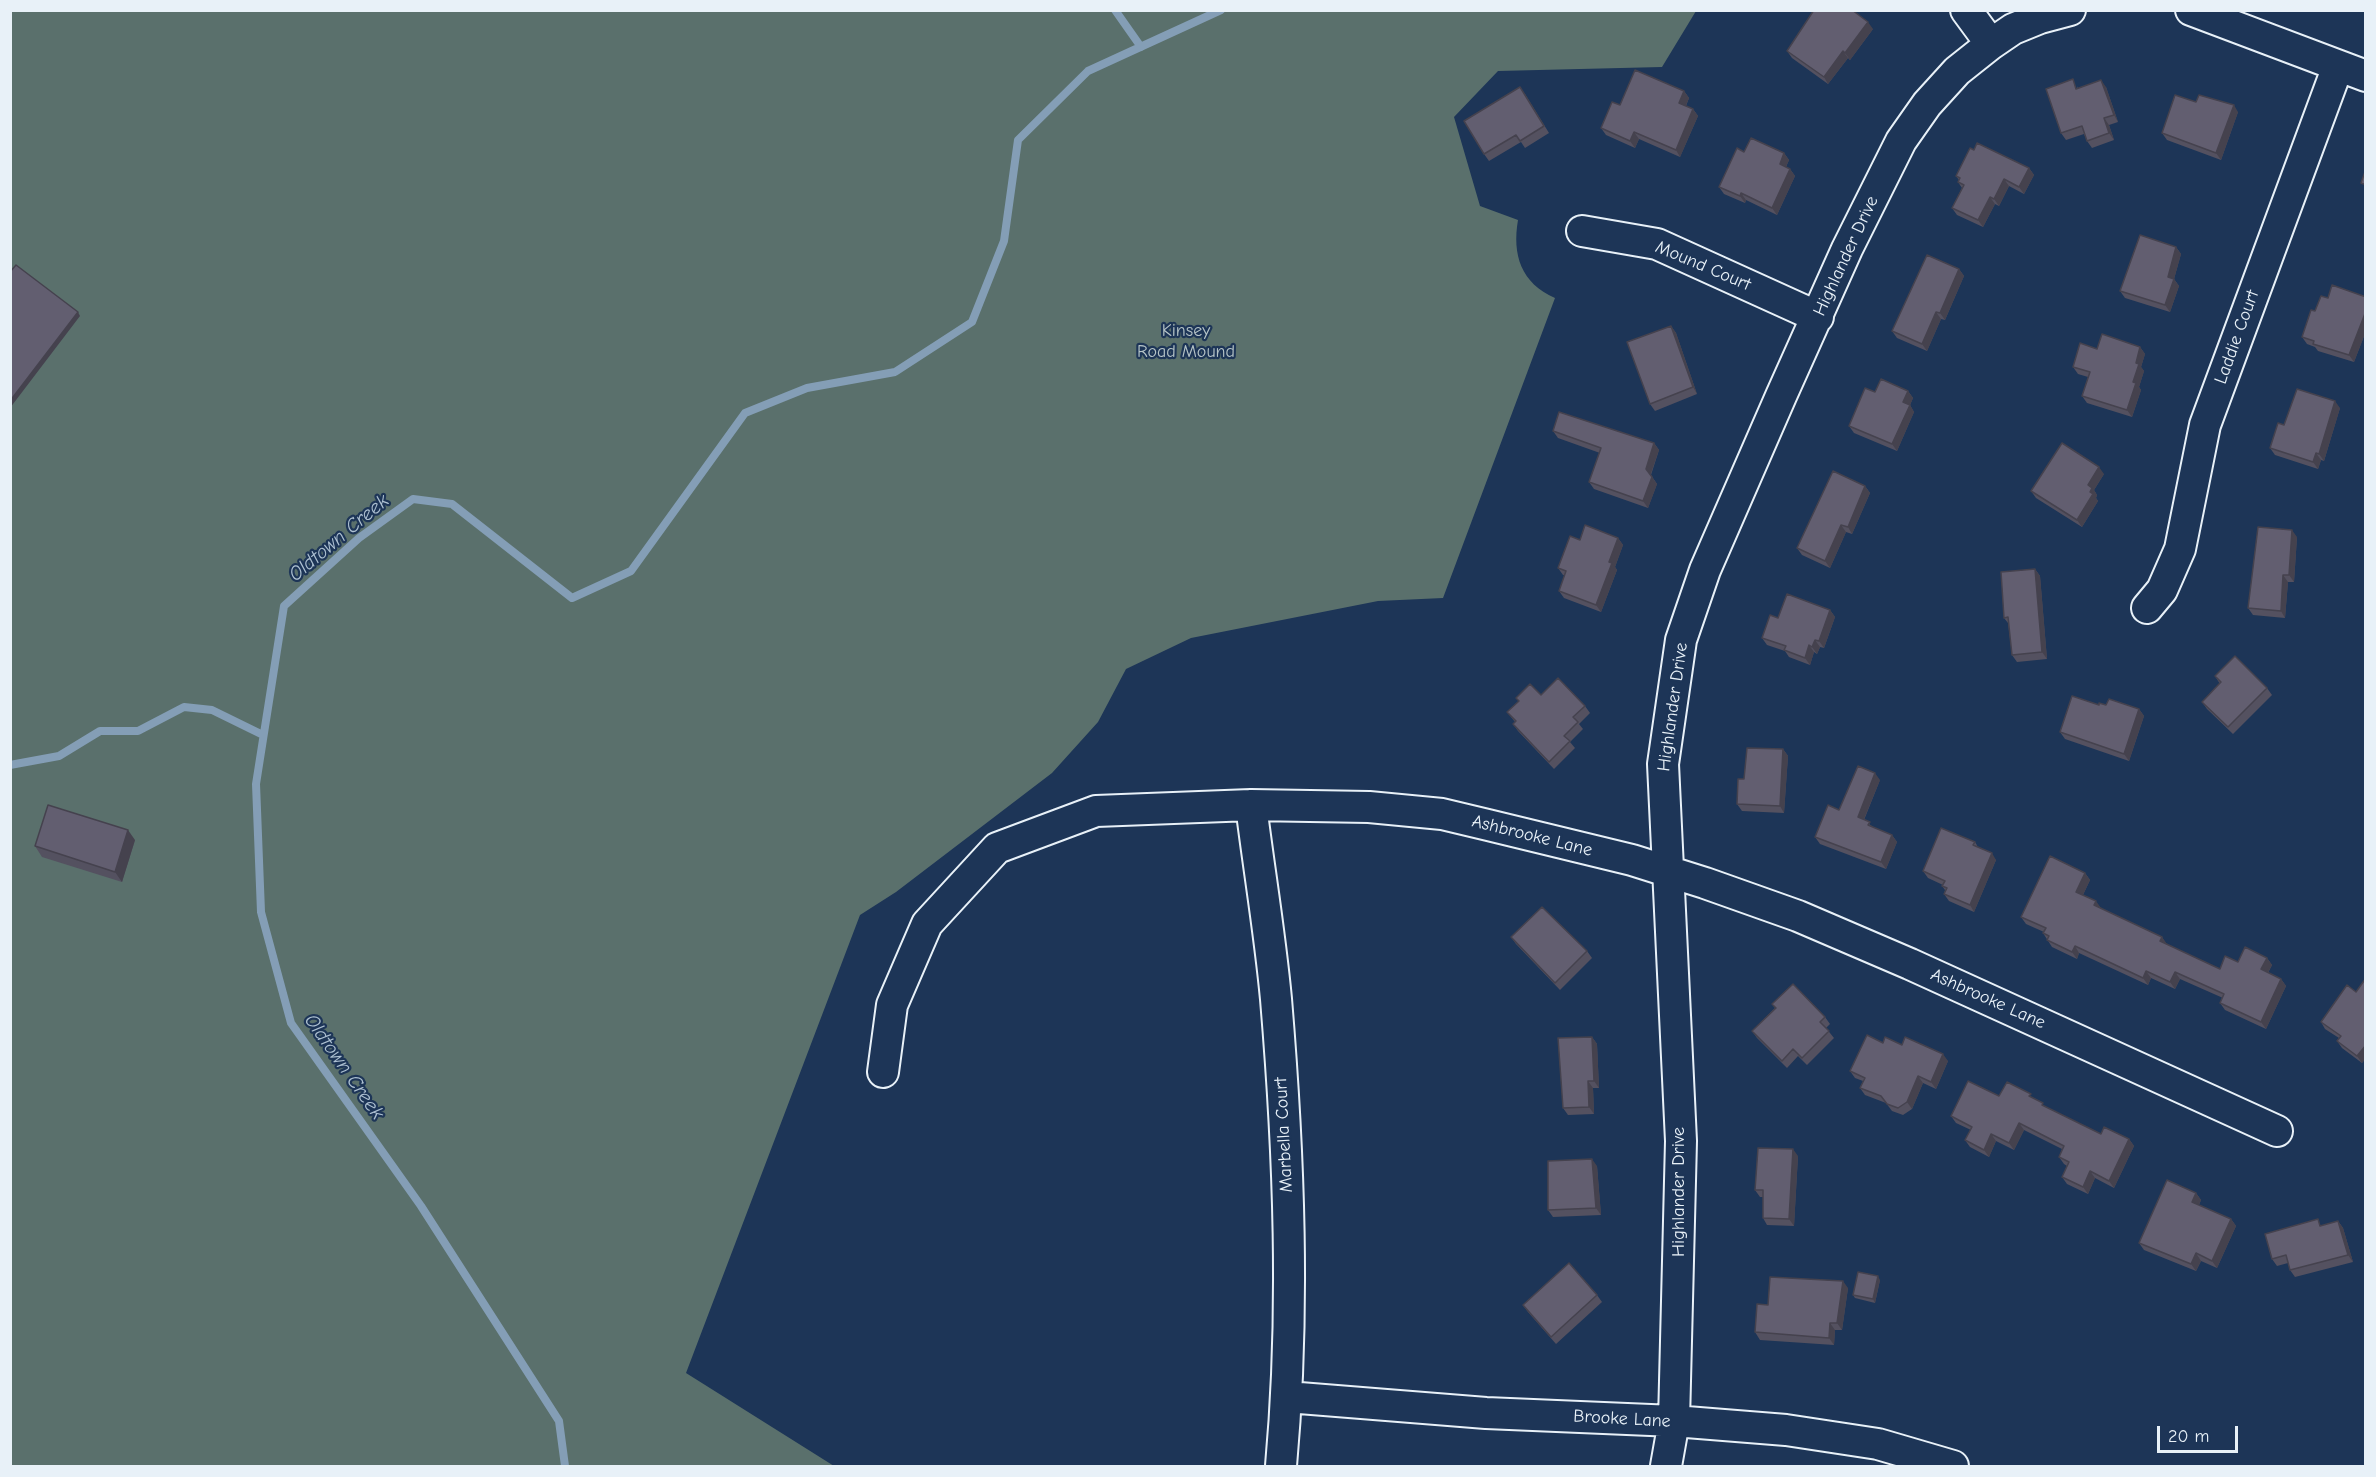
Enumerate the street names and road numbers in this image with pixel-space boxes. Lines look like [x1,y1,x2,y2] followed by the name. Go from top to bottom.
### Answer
[1809,193,1883,319] street label: Highlander Drive
[1652,236,1754,296] street label: Mound Court
[2210,287,2264,387] street label: Laddie Court
[1653,641,1693,773] street label: Highlander Drive
[1470,811,1594,861] street label: Ashbrooke Lane
[1927,964,2049,1034] street label: Ashbrooke Lane
[1270,1077,1298,1193] street label: Marbella Court
[1668,1127,1690,1257] street label: Highlander Drive
[1573,1406,1671,1432] street label: Brooke Lane

